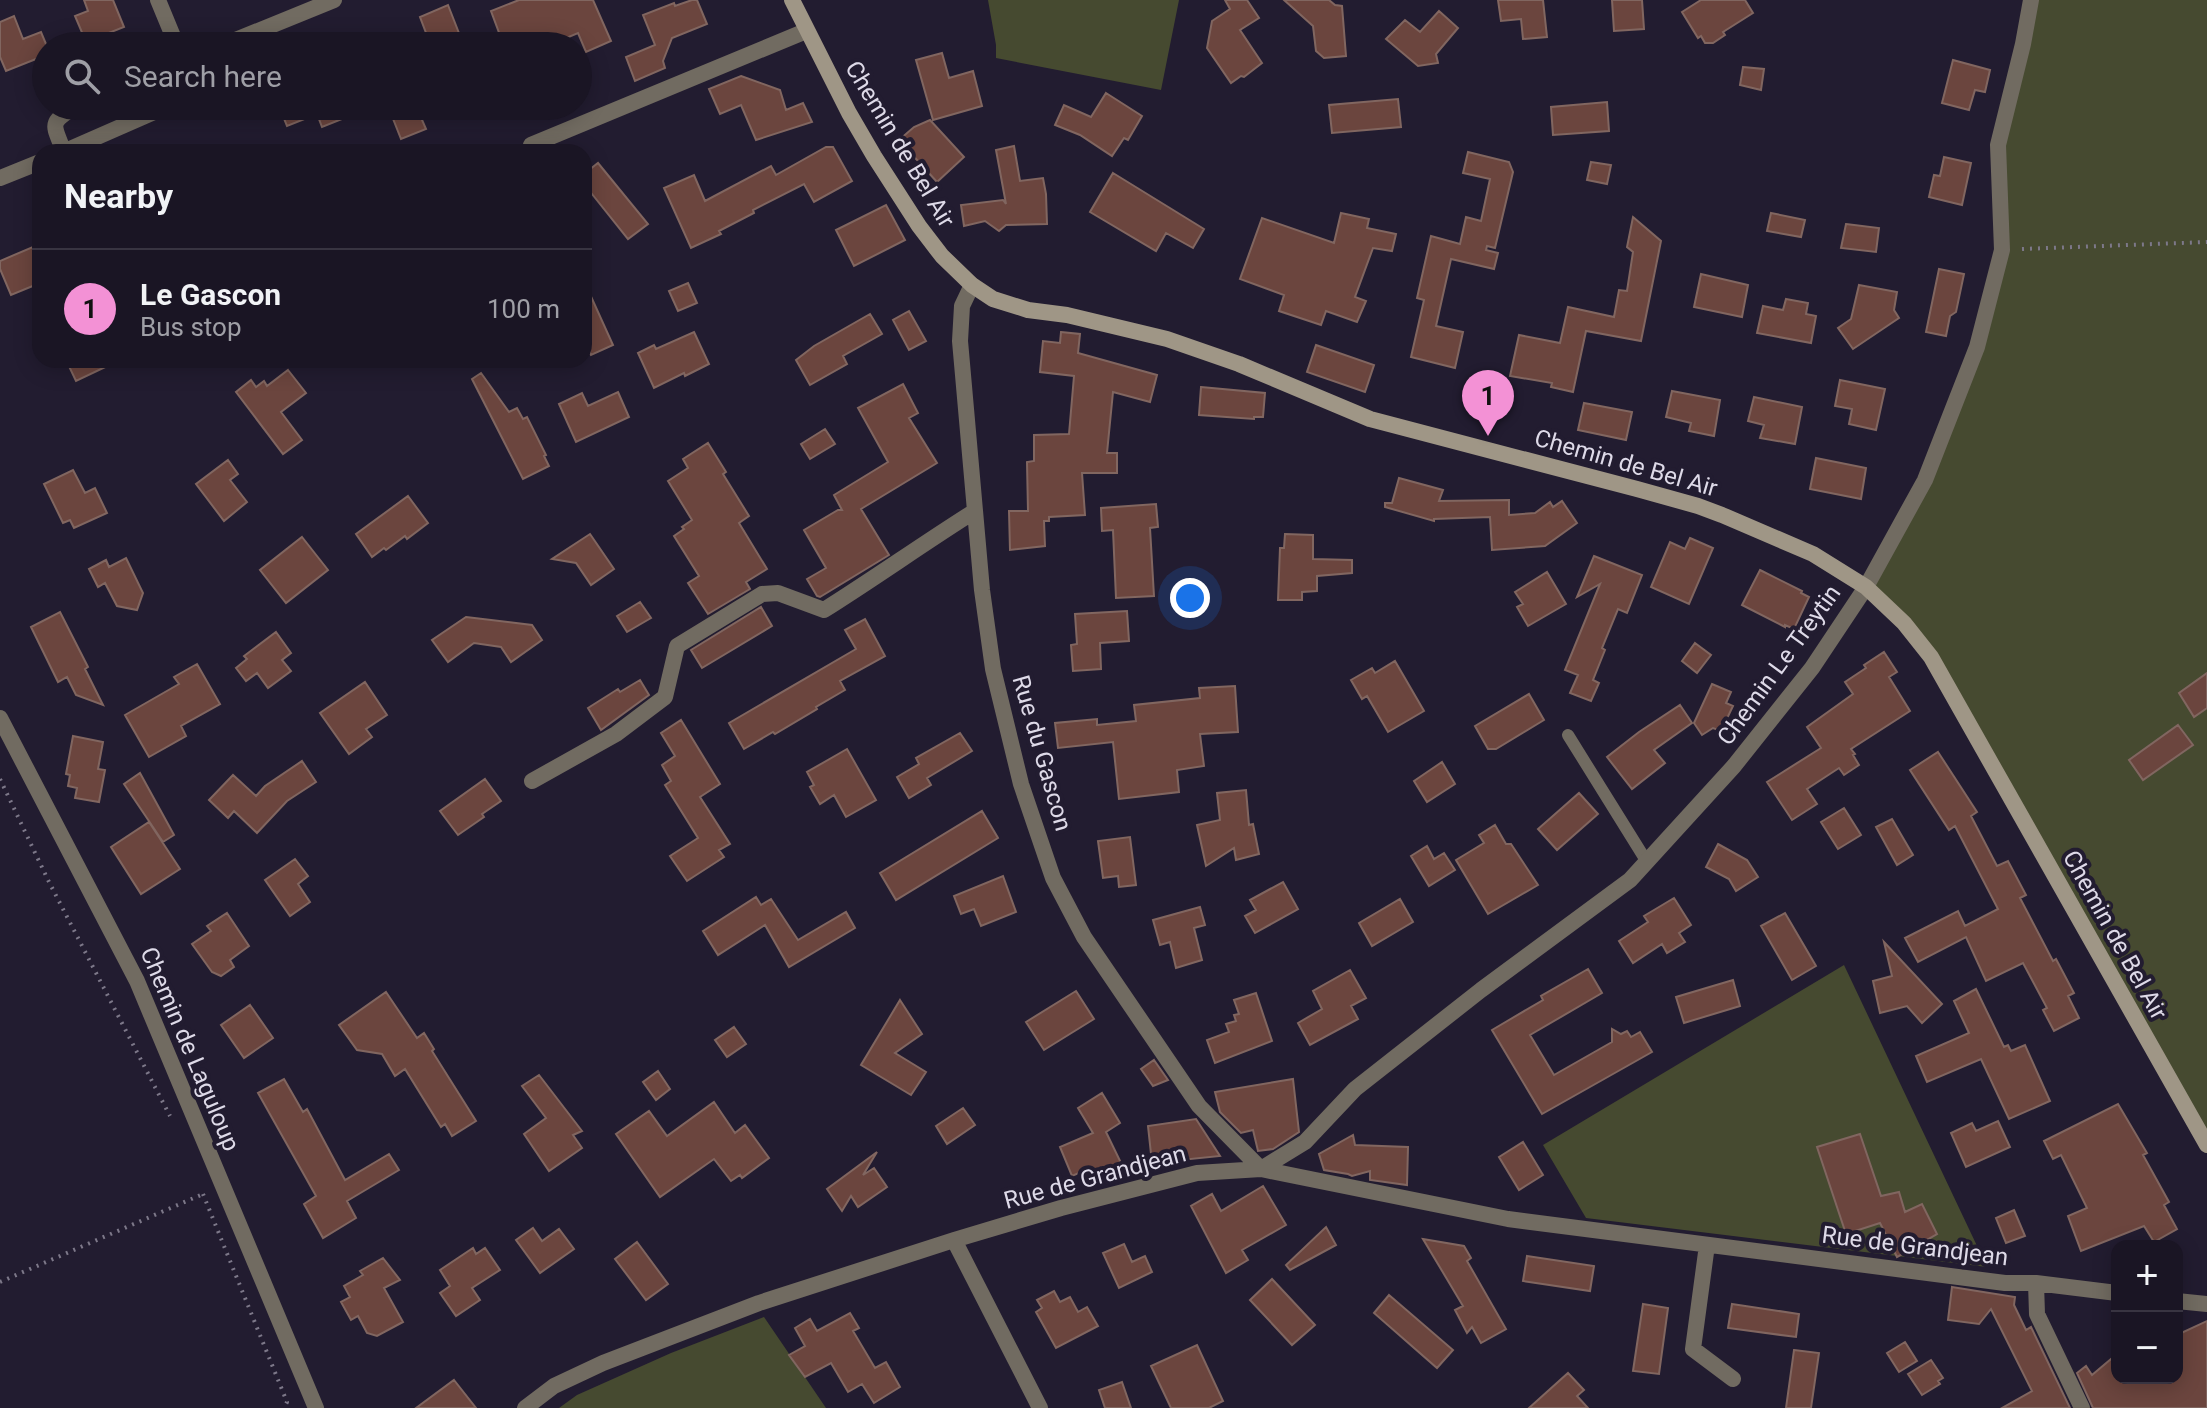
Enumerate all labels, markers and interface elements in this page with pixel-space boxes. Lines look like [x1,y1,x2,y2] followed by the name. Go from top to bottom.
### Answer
[32,32,592,120] search box
[60,54,104,98] icon: search
[839,56,961,232] street label: Chemin de Bel Air
[124,59,282,94] text: Search here
[64,176,173,216] text: Nearby
[140,277,281,312] text: Le Gascon
[83,294,97,324] text: 1
[487,294,560,324] text: 100 m
[140,312,242,342] text: Bus stop
[1462,370,1514,436] pin: 1
[1531,423,1721,503] street label: Chemin de Bel Air
[1170,578,1210,618] your location
[1712,580,1846,750] street label: Chemin Le Treytin
[1006,672,1078,834] street label: Rue du Gascon
[2057,846,2173,1024] street label: Chemin de Bel Air
[134,943,246,1155] street label: Chemin de Laguloup
[1001,1139,1189,1215] street label: Rue de Grandjean
[1820,1221,2010,1271] street label: Rue de Grandjean
[2111,1240,2183,1384] map controls
[2111,1240,2183,1312] button: +
[2111,1312,2183,1384] button: −

